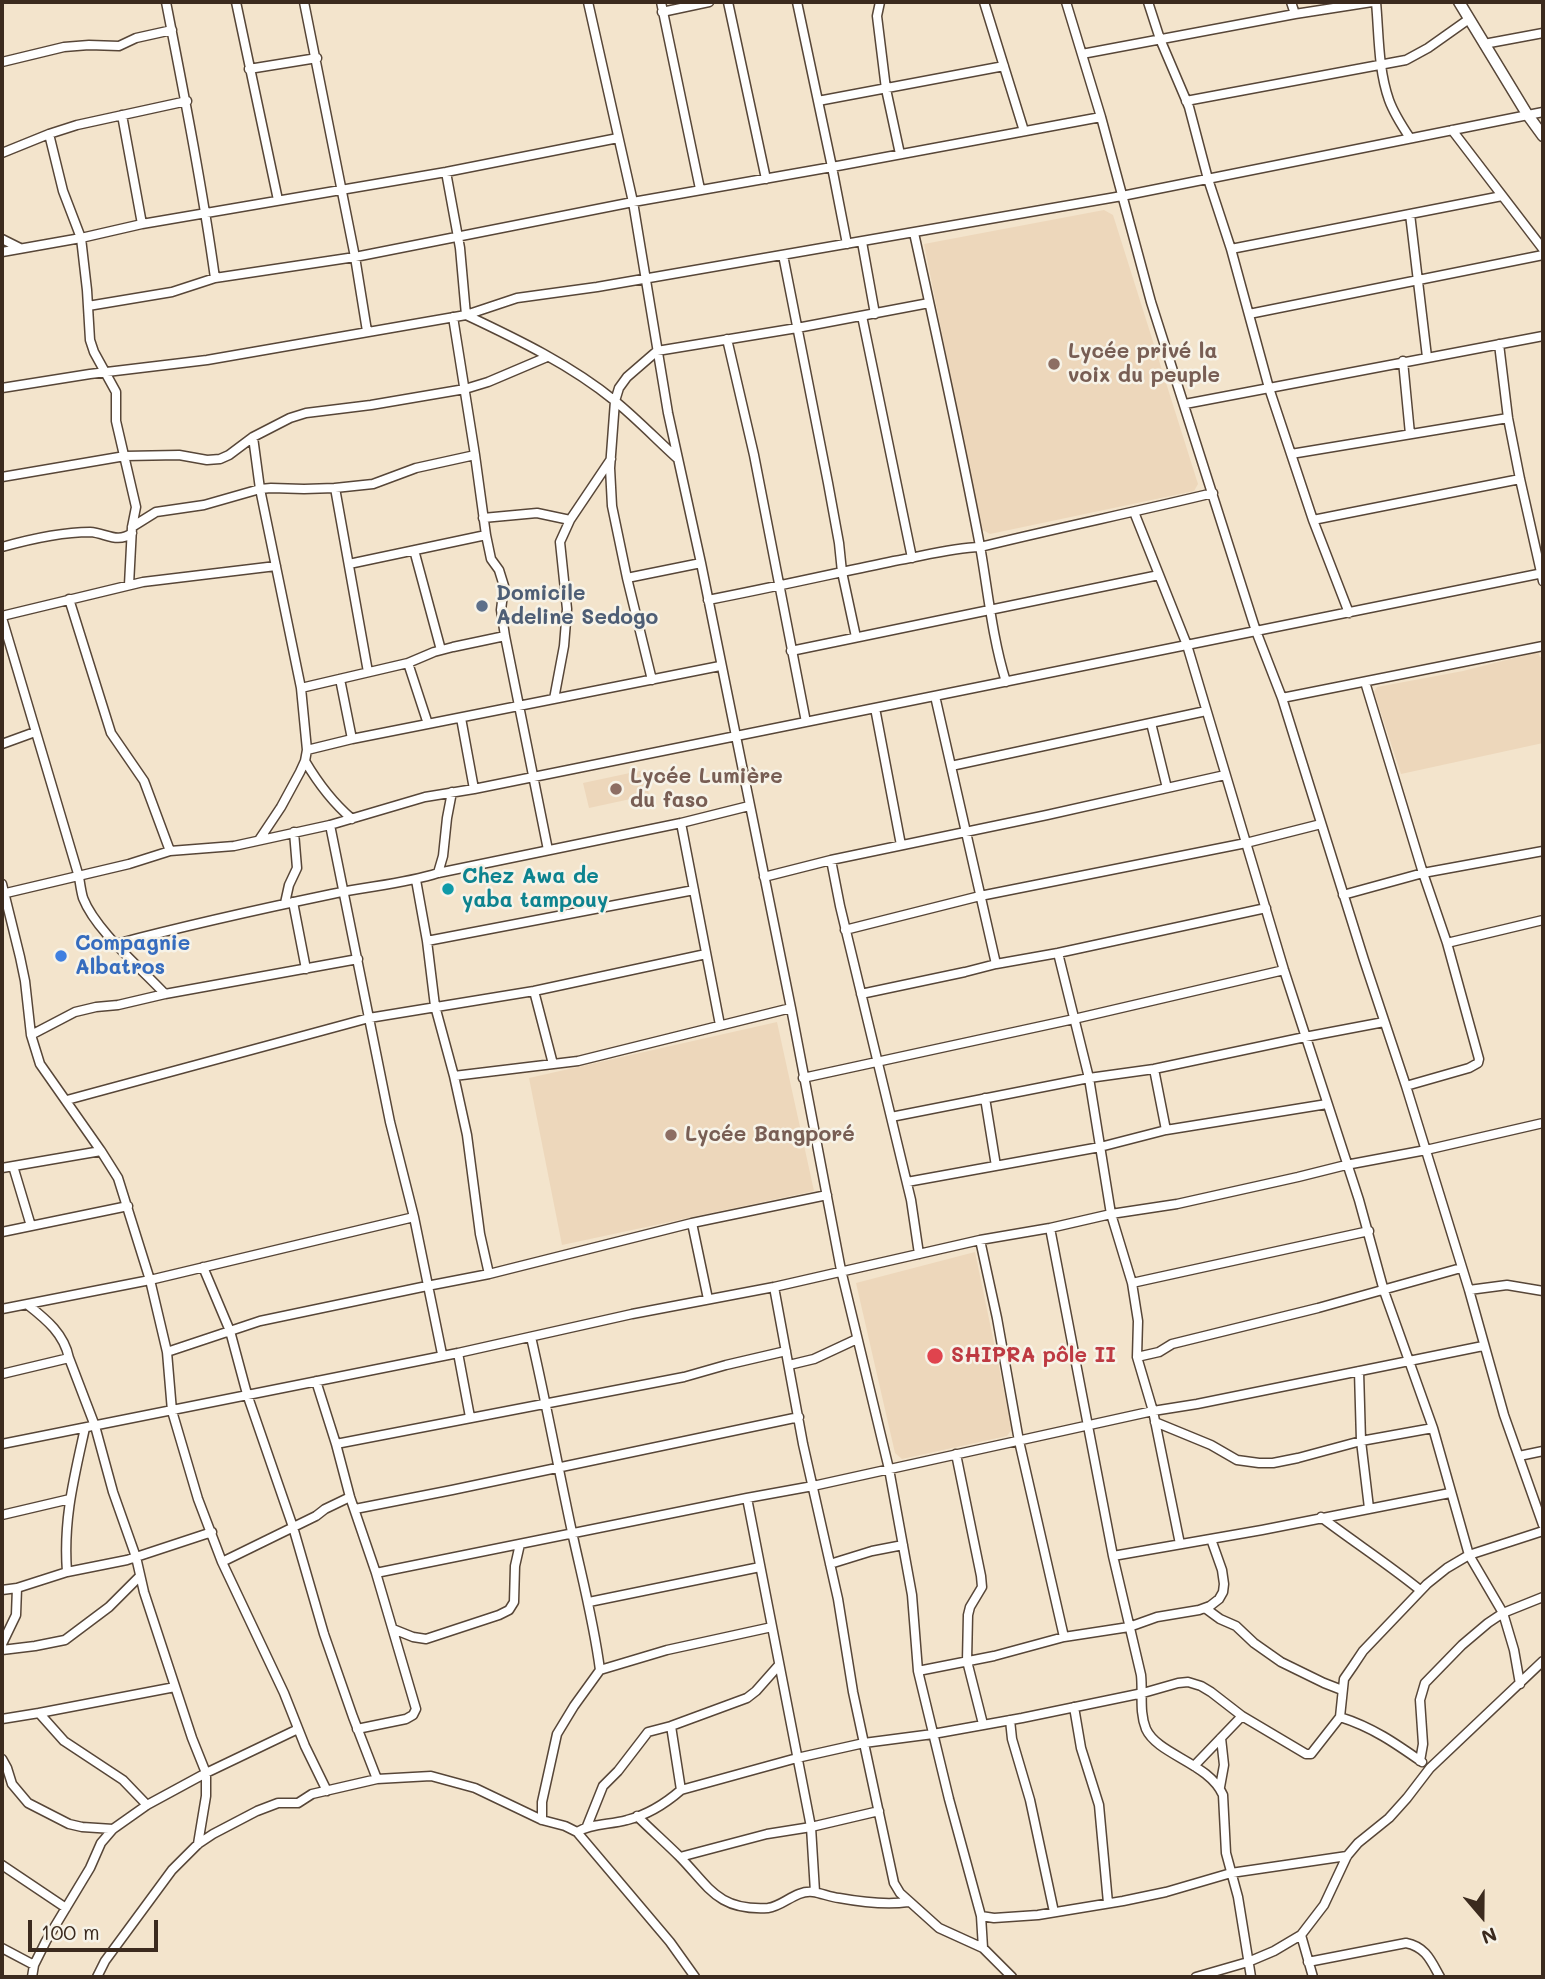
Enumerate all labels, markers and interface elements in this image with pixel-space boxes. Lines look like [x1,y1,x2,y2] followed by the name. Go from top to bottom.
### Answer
[1068,339,1220,389] place label: Lycée privé la voix du peuple
[1046,356,1062,372] marker: Lycée privé la voix du peuple
[496,581,658,631] place label: Domicile Adeline Sedogo
[474,598,490,614] marker: Domicile Adeline Sedogo
[630,764,783,814] place label: Lycée Lumière du faso
[608,781,624,797] marker: Lycée Lumière du faso
[462,864,608,914] place label: Chez Awa de yaba tampouy
[440,881,456,897] marker: Chez Awa de yaba tampouy
[75,931,190,981] place label: Compagnie Albatros
[53,948,69,964] marker: Compagnie Albatros
[685,1122,855,1148] place label: Lycée Bangporé
[663,1127,679,1143] marker: Lycée Bangporé
[951,1343,1116,1369] place label: SHIPRA pôle II
[925,1346,945,1366] marker: SHIPRA pôle II
[1447,1881,1517,1951] north arrow
[32,1906,161,1950] scale bar
[41,1918,100,1945] text: 100 m
[1478,1922,1500,1950] text: N

